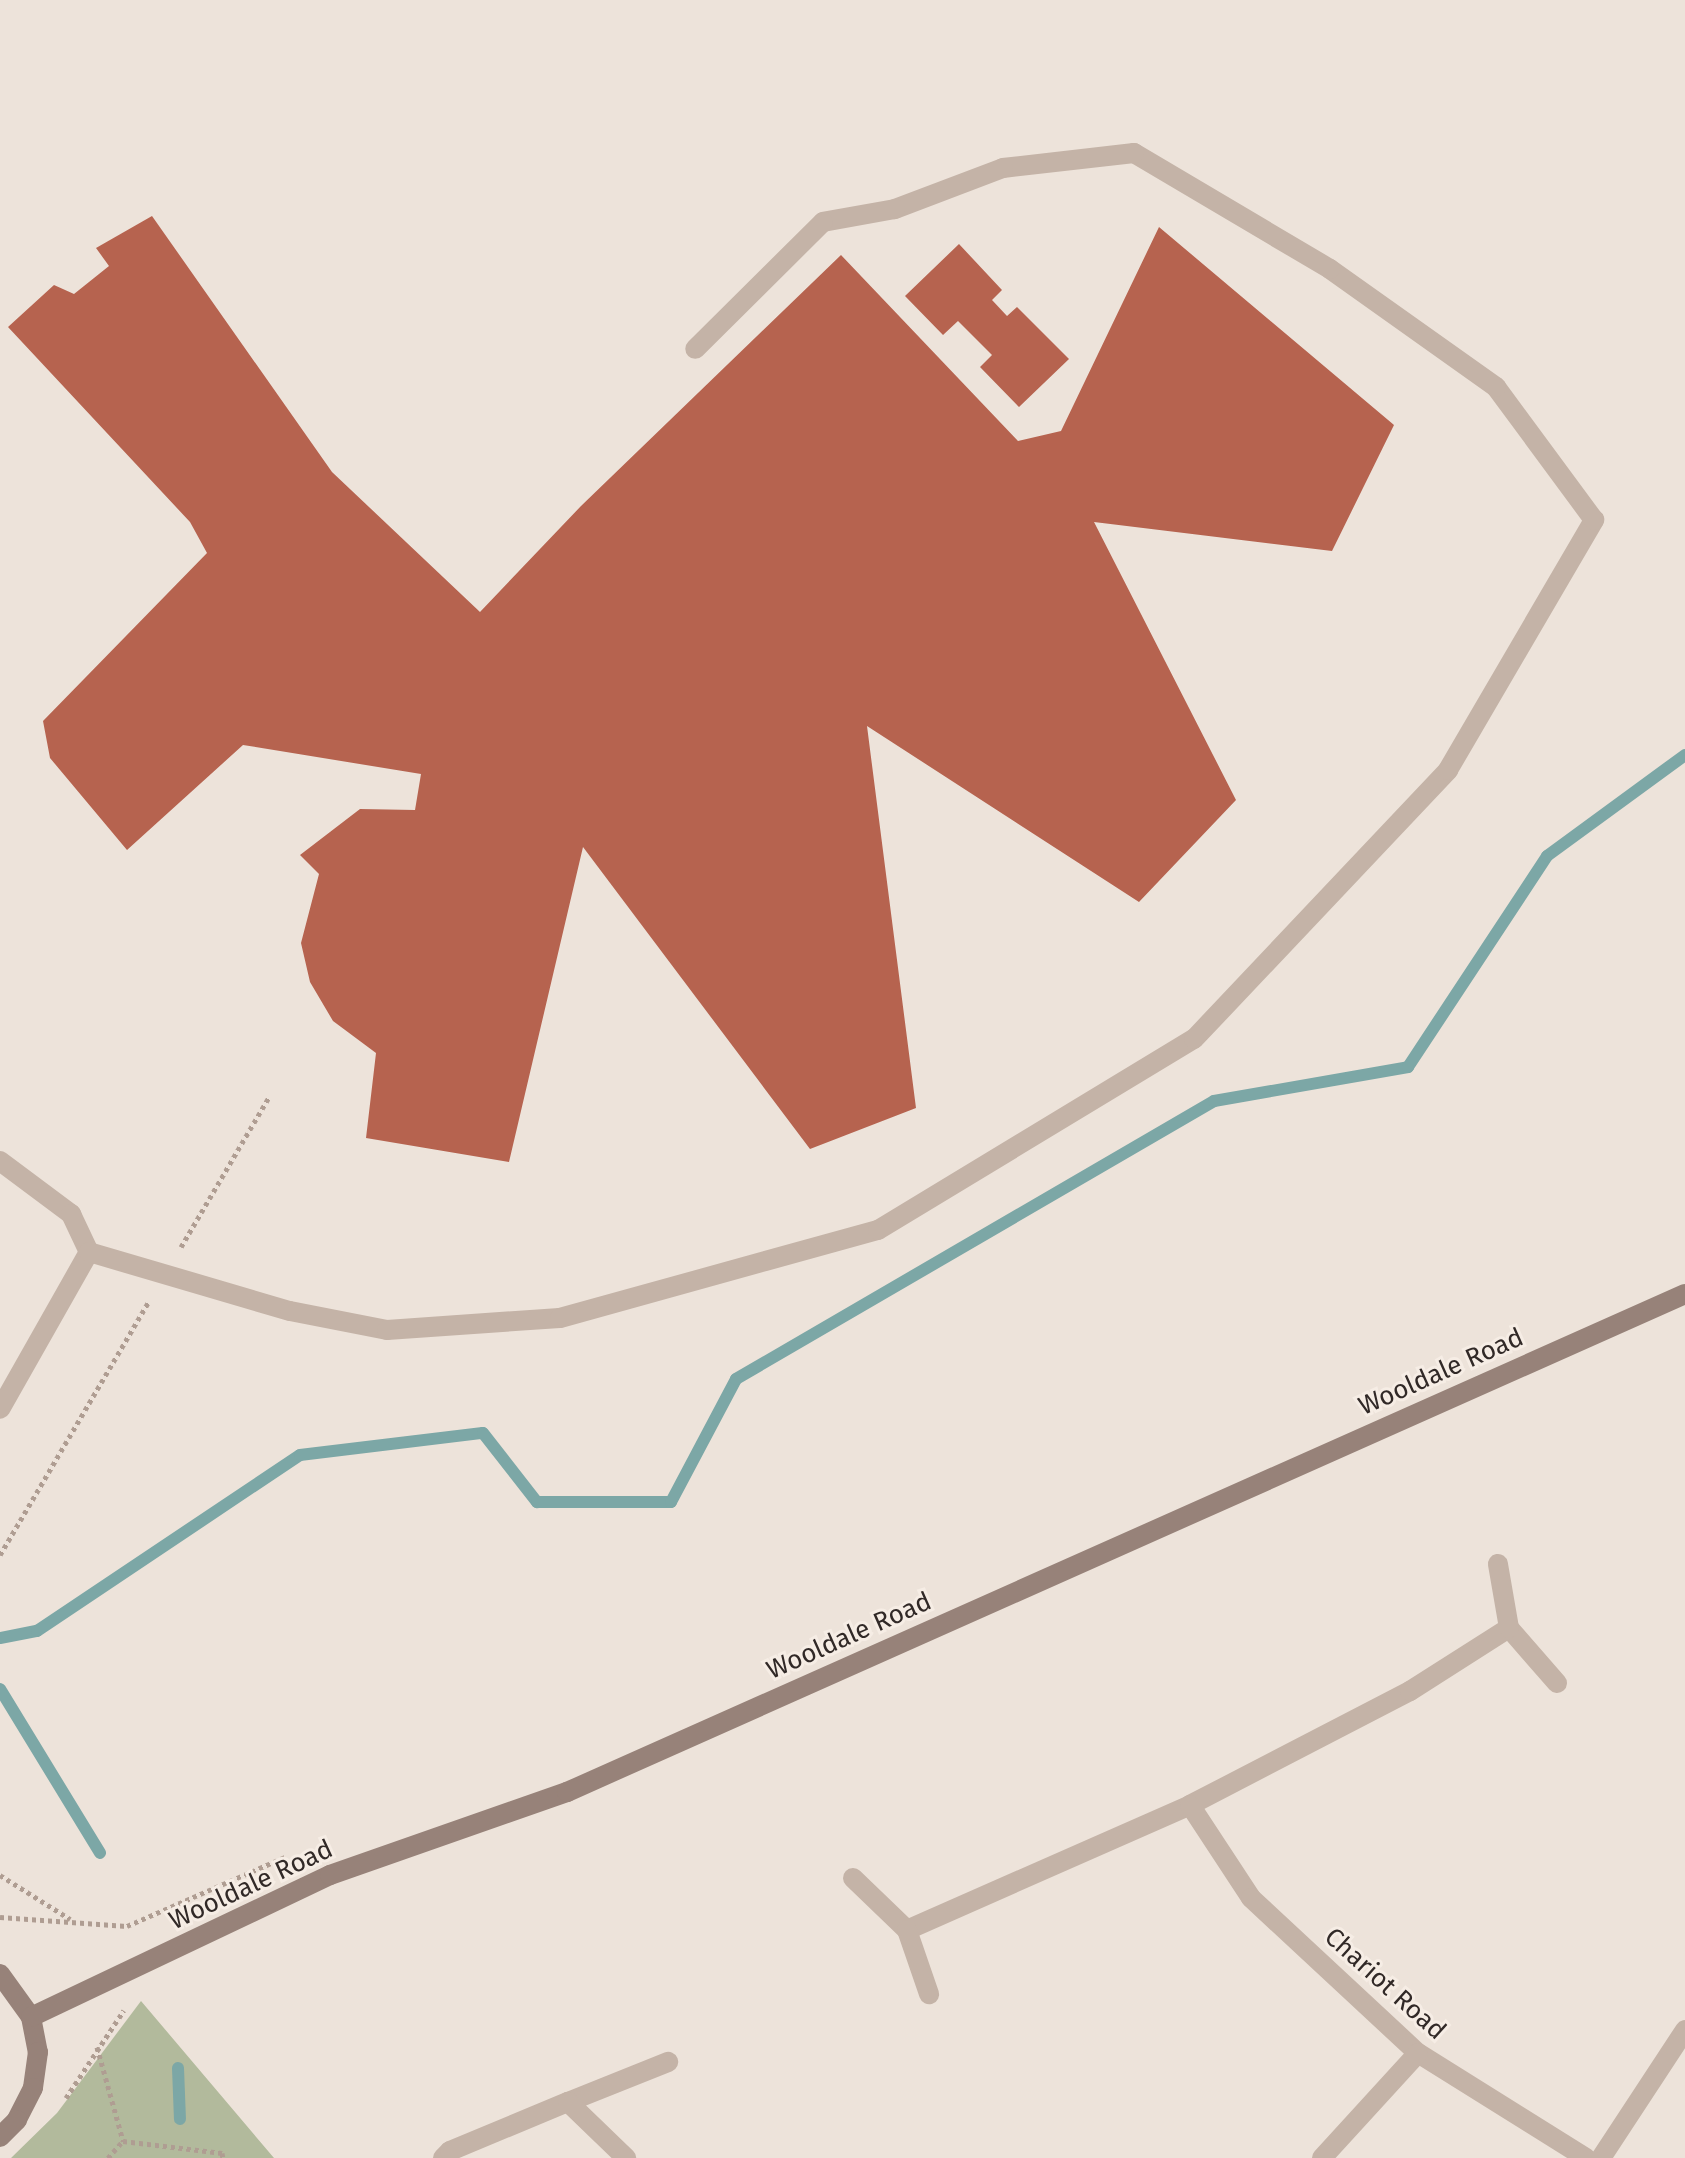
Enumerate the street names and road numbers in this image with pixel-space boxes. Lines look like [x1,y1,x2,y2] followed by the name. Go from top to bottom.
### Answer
[1354,1322,1528,1422] street label: Wooldale Road
[762,1586,936,1686] street label: Wooldale Road
[164,1833,338,1937] street label: Wooldale Road
[1318,1921,1452,2047] street label: Chariot Road

